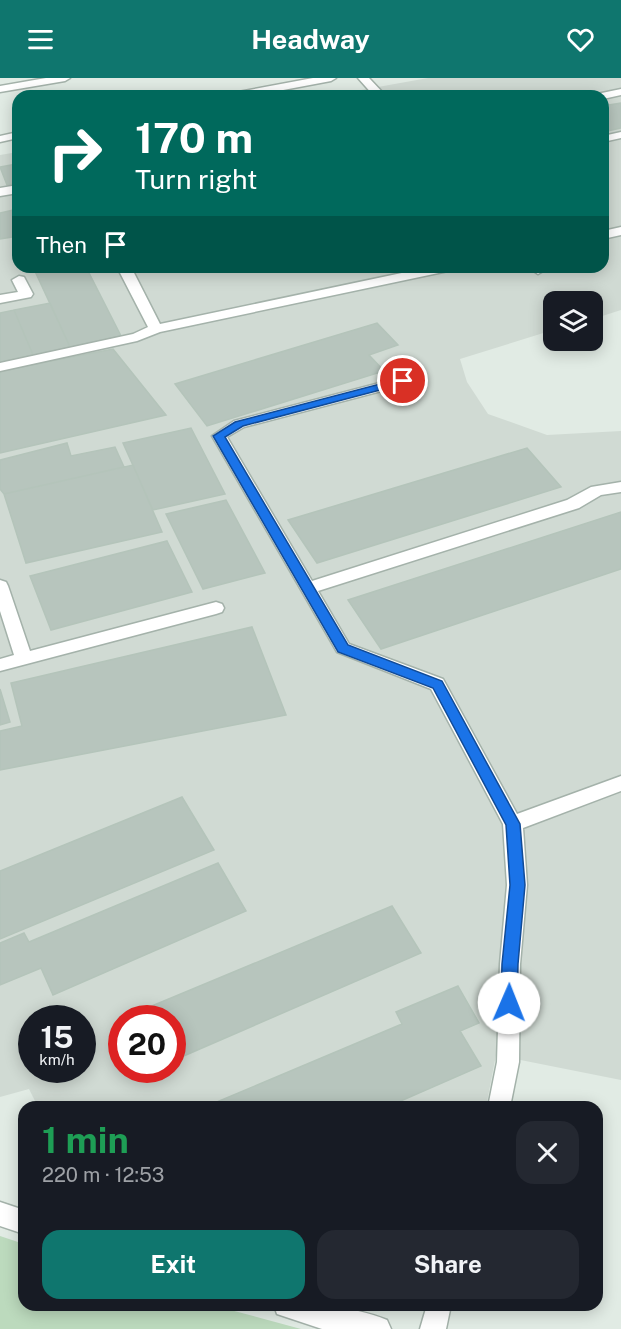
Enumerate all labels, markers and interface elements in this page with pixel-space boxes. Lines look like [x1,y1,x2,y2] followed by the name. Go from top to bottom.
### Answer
[24,23,57,56] icon: menu
[251,23,370,55] text: Headway
[564,23,597,56] icon: heart
[135,113,253,162] text: 170 m
[36,114,114,192] icon: right
[135,163,258,195] text: Turn right
[99,228,132,261] icon: arrive
[36,232,87,258] text: Then
[543,291,603,351] map controls
[543,291,603,351] button: layers
[377,355,428,406] pin
[386,364,419,397] icon: arrive
[477,971,541,1035] position arrow
[108,1005,186,1083] speed limit sign: 20
[40,1019,74,1055] text: 15
[39,1051,75,1068] text: km/h
[42,1119,129,1161] text: 1 min
[516,1121,579,1184] button: close
[42,1163,164,1187] text: 220 m · 12:53
[42,1230,305,1299] button: Exit
[317,1230,579,1299] button: Share

